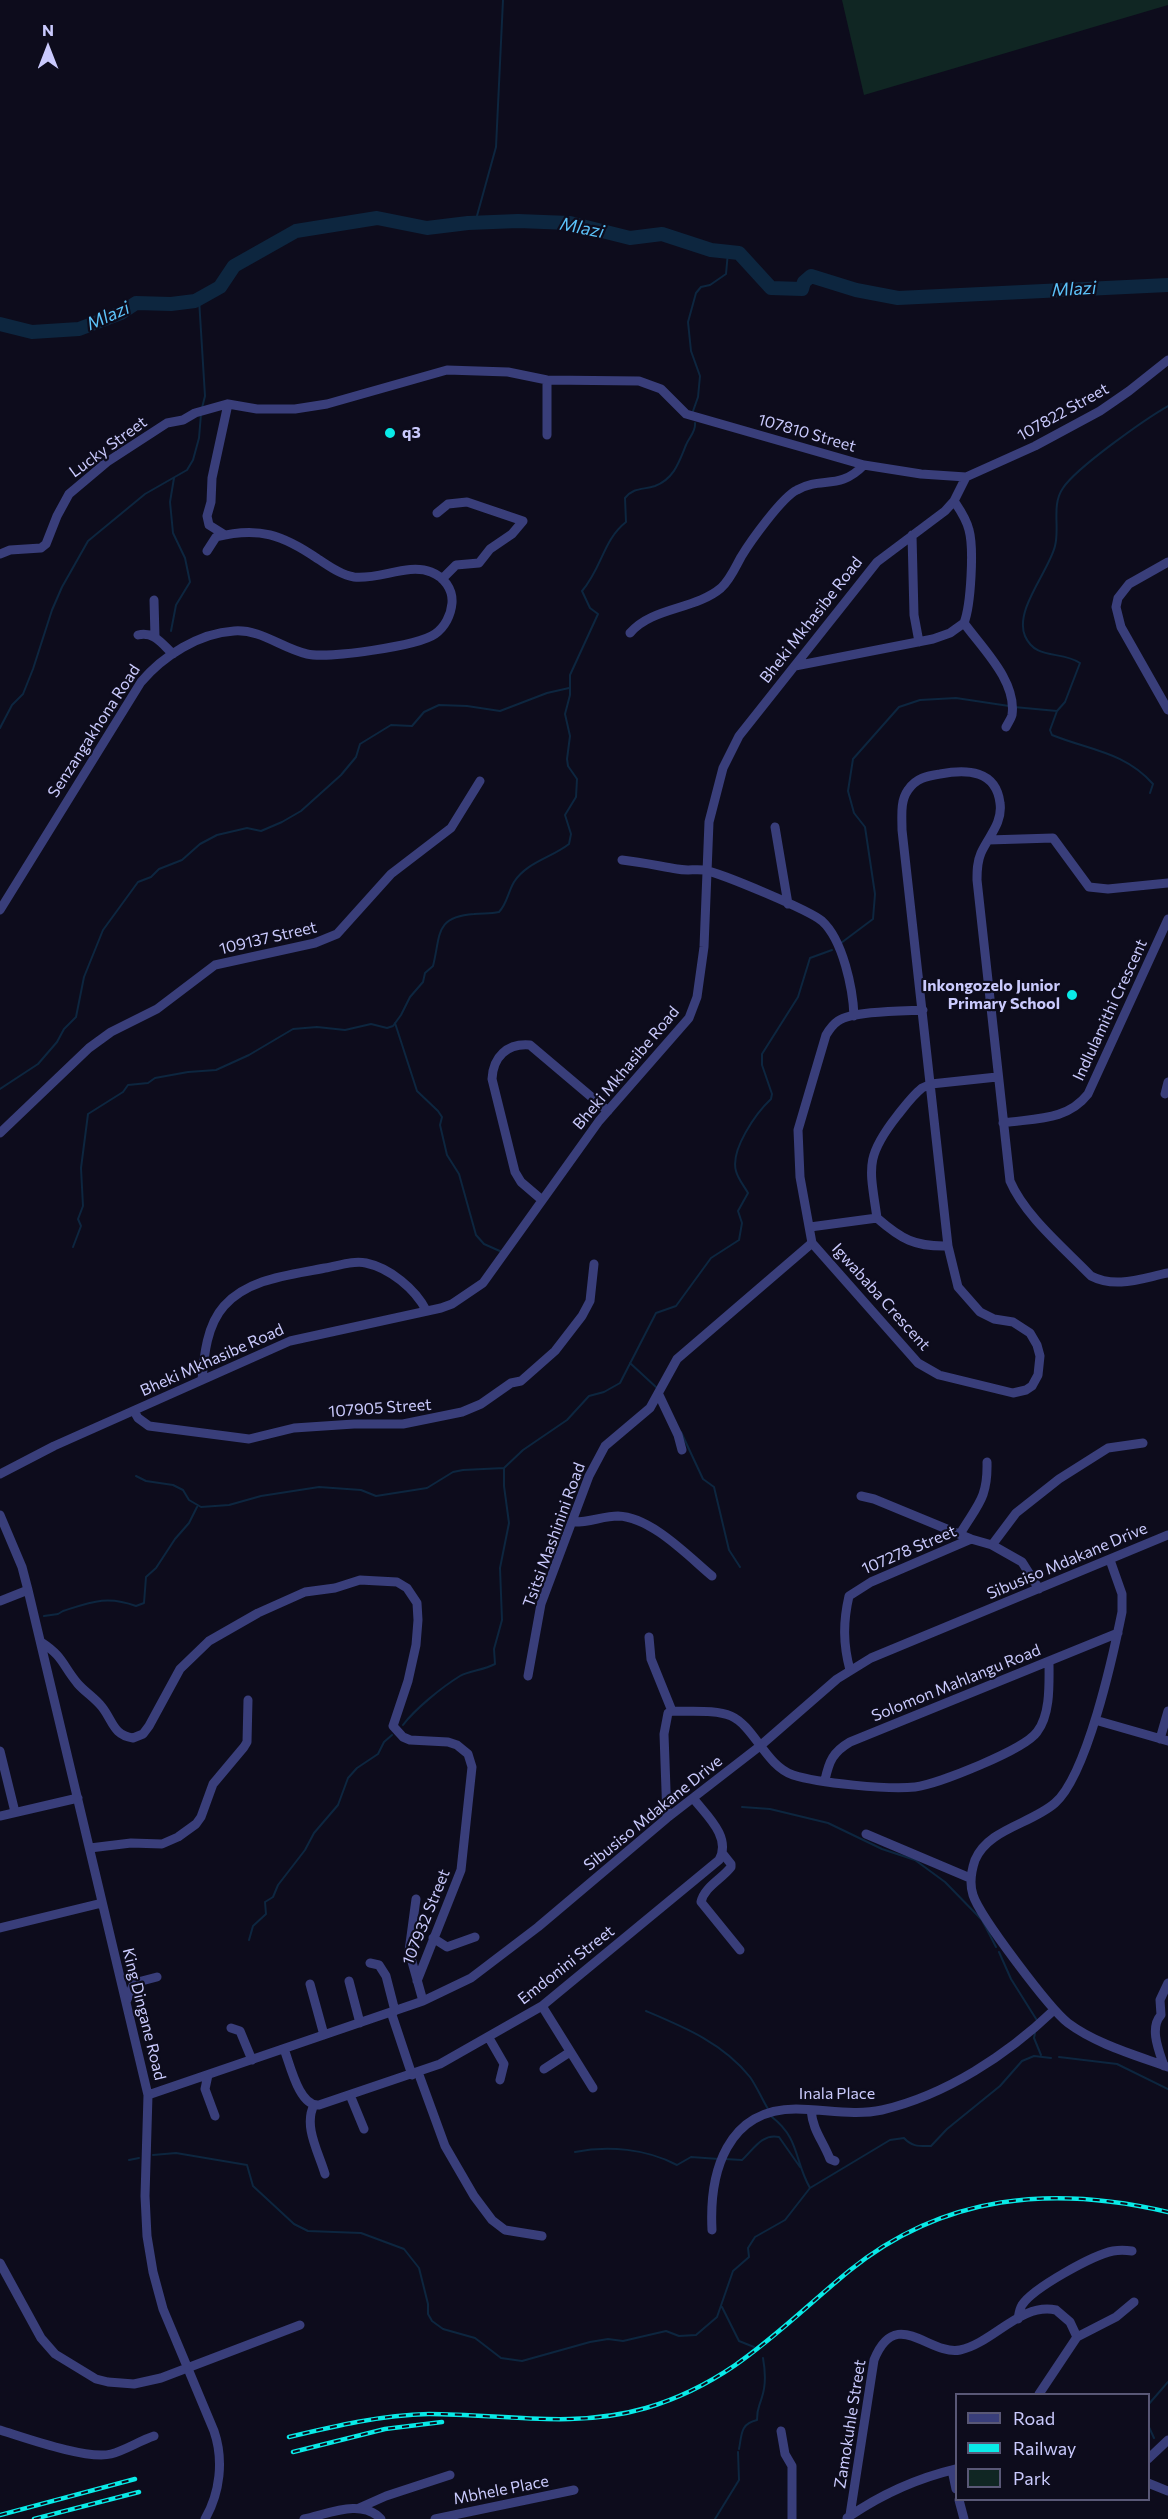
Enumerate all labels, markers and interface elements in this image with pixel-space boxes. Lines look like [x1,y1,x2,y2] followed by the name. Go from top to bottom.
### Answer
[18,18,78,78] north arrow
[42,20,54,39] text: N
[558,213,606,243] water label: Mlazi
[1051,277,1097,301] water label: Mlazi
[83,297,133,335] water label: Mlazi
[1014,379,1112,445] street label: 107822 Street
[756,410,858,456] street label: 107810 Street
[65,412,151,482] street label: Lucky Street
[402,423,421,443] place label: q3
[383,426,397,440] marker: q3
[756,553,866,687] street label: Bheki Mkhasibe Road
[44,661,144,801] street label: Senzangakhona Road
[217,917,319,959] street label: 109137 Street
[1069,936,1151,1084] street label: Indlulamithi Crescent
[922,976,1060,1014] place label: Inkongozelo Junior Primary School
[1065,988,1079,1002] marker: Inkongozelo Junior Primary School
[569,1002,683,1134] street label: Bheki Mkhasibe Road
[828,1239,934,1355] street label: Igwababa Crescent
[137,1320,287,1400] street label: Bheki Mkhasibe Road
[328,1395,432,1421] street label: 107905 Street
[519,1460,589,1610] street label: Tsitsi Mashinini Road
[984,1518,1150,1604] street label: Sibusiso Mdakane Drive
[859,1521,959,1579] street label: 107278 Street
[869,1640,1043,1726] street label: Solomon Mahlangu Road
[580,1751,726,1875] street label: Sibusiso Mdakane Drive
[398,1866,454,1968] street label: 107932 Street
[514,1921,618,2009] street label: Emdonini Street
[118,1946,170,2082] street label: King Dingane Road
[799,2084,875,2104] street label: Inala Place
[830,2358,870,2490] street label: Zamokuhle Street
[955,2393,1150,2501] legend
[1013,2407,1055,2429] text: Road
[1013,2437,1076,2459] text: Railway
[1013,2467,1051,2489] text: Park
[452,2471,550,2509] street label: Mbhele Place

